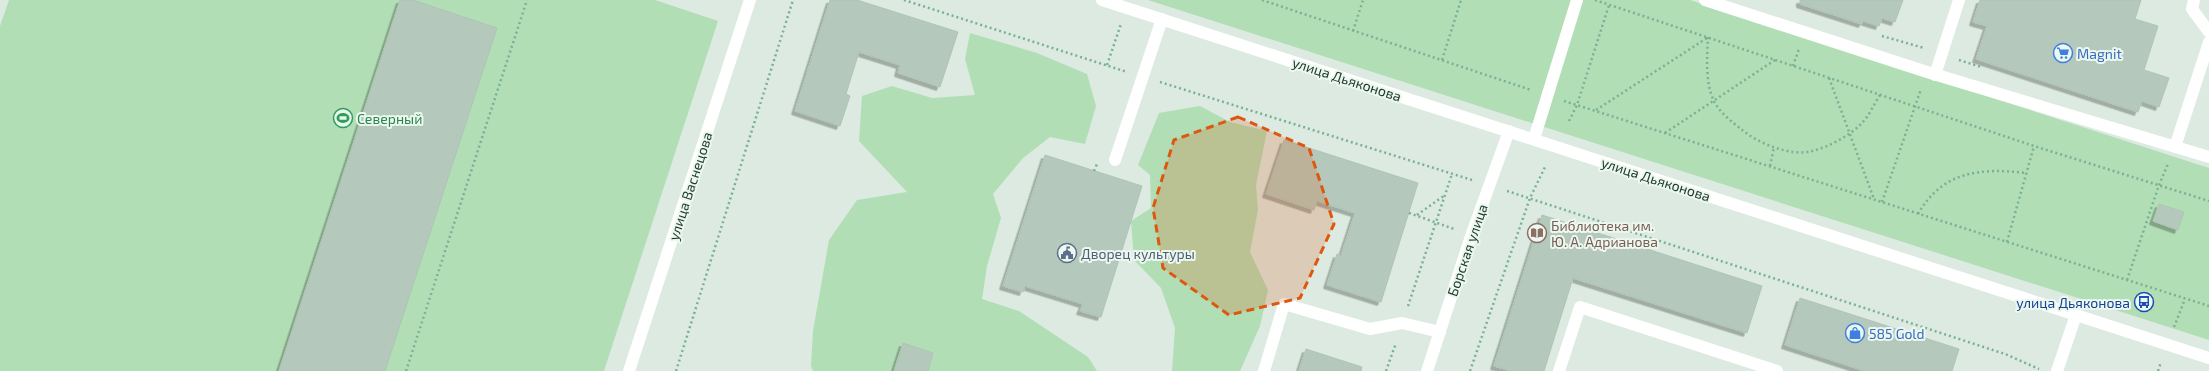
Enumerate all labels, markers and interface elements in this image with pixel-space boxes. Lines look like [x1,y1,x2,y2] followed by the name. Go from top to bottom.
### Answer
[2052,42,2074,64] supermarket icon: Magnit
[2077,45,2122,62] place label: Magnit
[1290,53,1404,105] street label: улица Дьяконова
[332,107,354,129] sports icon: Северный
[357,110,422,127] place label: Северный
[664,130,716,242] street label: улица Васнецова
[1599,153,1713,205] street label: улица Дьяконова
[1443,202,1491,298] street label: Борская улица
[1551,217,1658,250] place label: Библиотека им. Ю. А. Адрианова
[1526,222,1548,244] library icon: Библиотека им. Ю. А. Адрианова
[1056,242,1078,264] public building icon: Дворец культуры
[1081,245,1195,262] place label: Дворец культуры
[2133,291,2155,313] bus stop icon: улица Дьяконова
[2016,294,2130,311] place label: улица Дьяконова
[1844,322,1866,344] shop icon: 585 Gold
[1869,325,1925,342] place label: 585 Gold

